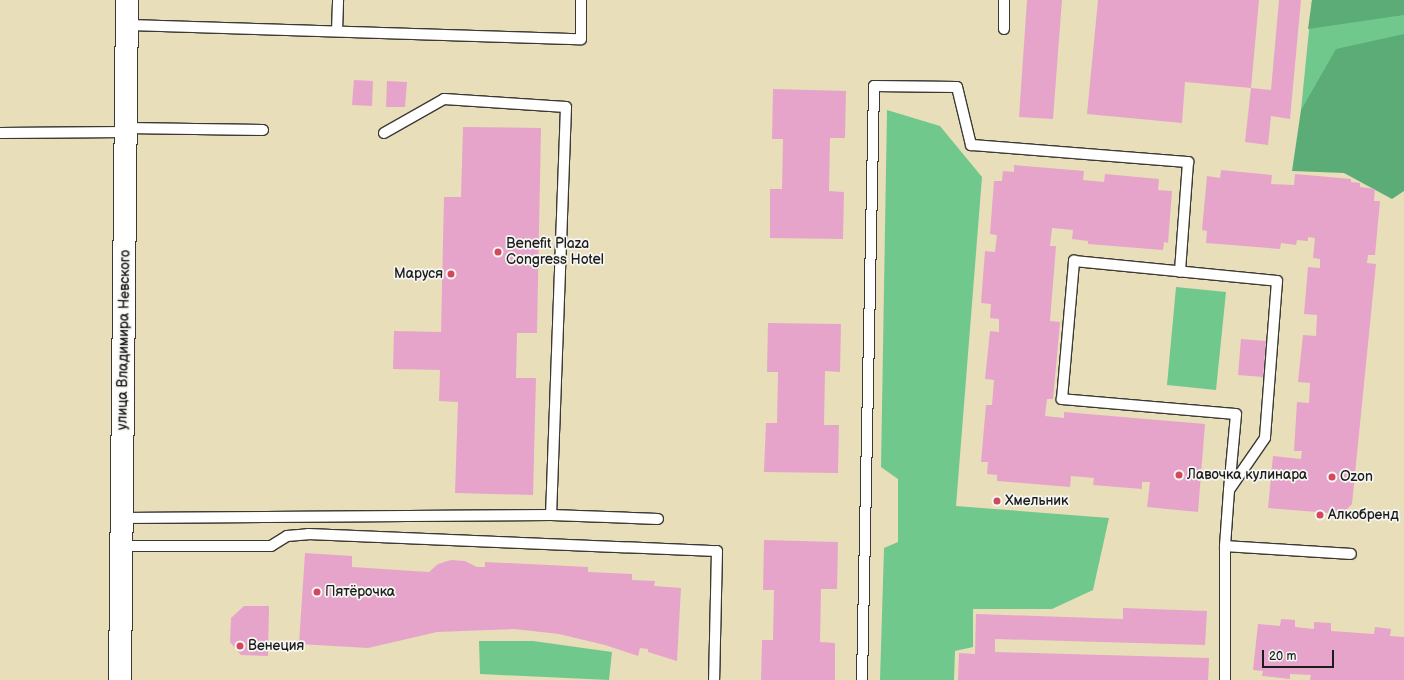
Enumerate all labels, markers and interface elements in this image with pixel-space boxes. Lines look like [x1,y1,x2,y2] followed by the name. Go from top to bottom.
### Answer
[506,236,604,268] place label: Benefit Plaza Congress Hotel
[493,247,503,257] marker: Benefit Plaza Congress Hotel
[114,250,134,430] street label: улица Владимира Невского
[394,266,443,282] place label: Маруся
[446,269,456,279] marker: Маруся
[1187,467,1307,483] place label: Лавочка кулинара
[1340,469,1373,485] place label: Ozon
[1174,470,1184,480] marker: Лавочка кулинара
[1327,472,1337,482] marker: Ozon
[1005,493,1069,509] place label: Хмельник
[992,496,1002,506] marker: Хмельник
[1328,507,1399,523] place label: Алкобренд
[1315,510,1325,520] marker: Алкобренд
[325,584,395,600] place label: Пятёрочка
[312,587,322,597] marker: Пятёрочка
[248,638,304,654] place label: Венеция
[235,641,245,651] marker: Венеция
[1264,642,1336,668] scale bar
[1269,649,1296,664] text: 20 m

